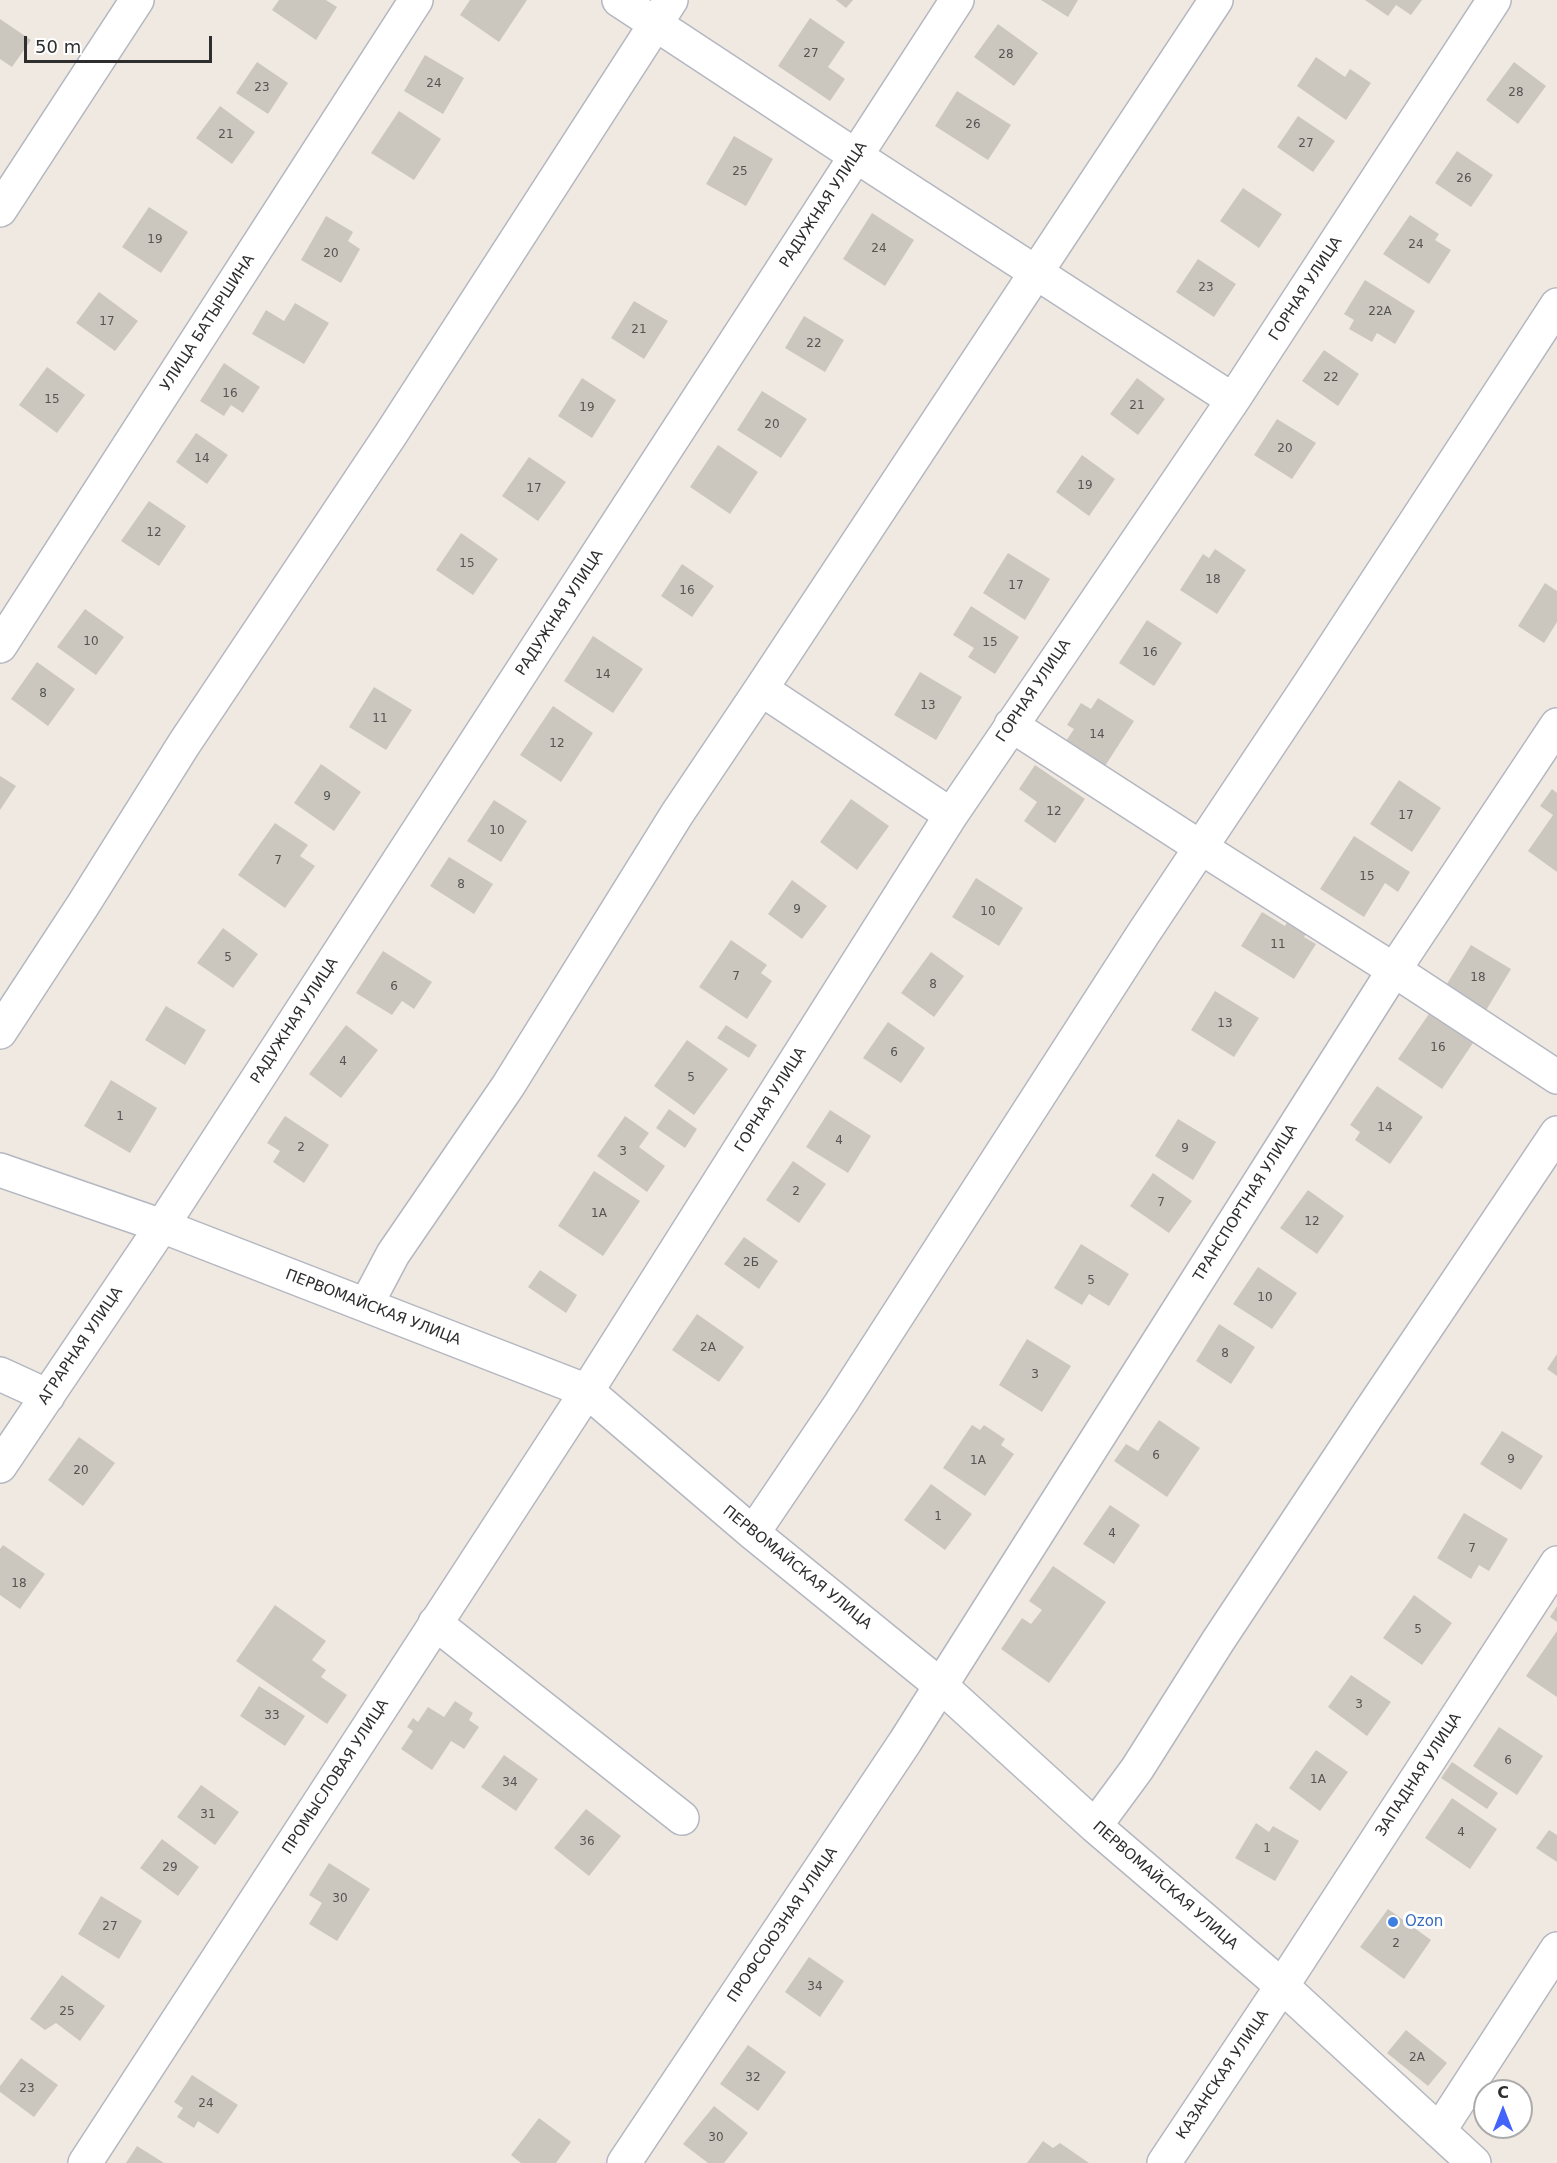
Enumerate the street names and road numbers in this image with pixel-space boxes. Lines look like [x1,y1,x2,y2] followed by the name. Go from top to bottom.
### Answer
[777,139,871,271] street label: РАДУЖНАЯ УЛИЦА
[1266,234,1346,344] street label: ГОРНАЯ УЛИЦА
[157,251,259,395] street label: УЛИЦА БАТЫРШИНА
[513,547,607,679] street label: РАДУЖНАЯ УЛИЦА
[993,636,1075,746] street label: ГОРНАЯ УЛИЦА
[248,955,342,1087] street label: РАДУЖНАЯ УЛИЦА
[731,1044,811,1156] street label: ГОРНАЯ УЛИЦА
[1190,1121,1302,1285] street label: ТРАНСПОРТНАЯ УЛИЦА
[283,1266,463,1350] street label: ПЕРВОМАЙСКАЯ УЛИЦА
[35,1284,127,1408] street label: АГРАРНАЯ УЛИЦА
[719,1502,875,1634] street label: ПЕРВОМАЙСКАЯ УЛИЦА
[279,1696,393,1858] street label: ПРОМЫСЛОВАЯ УЛИЦА
[1372,1710,1466,1840] street label: ЗАПАДНАЯ УЛИЦА
[1089,1818,1241,1954] street label: ПЕРВОМАЙСКАЯ УЛИЦА
[724,1844,842,2006] street label: ПРОФСОЮЗНАЯ УЛИЦА
[1173,2007,1273,2143] street label: КАЗАНСКАЯ УЛИЦА

